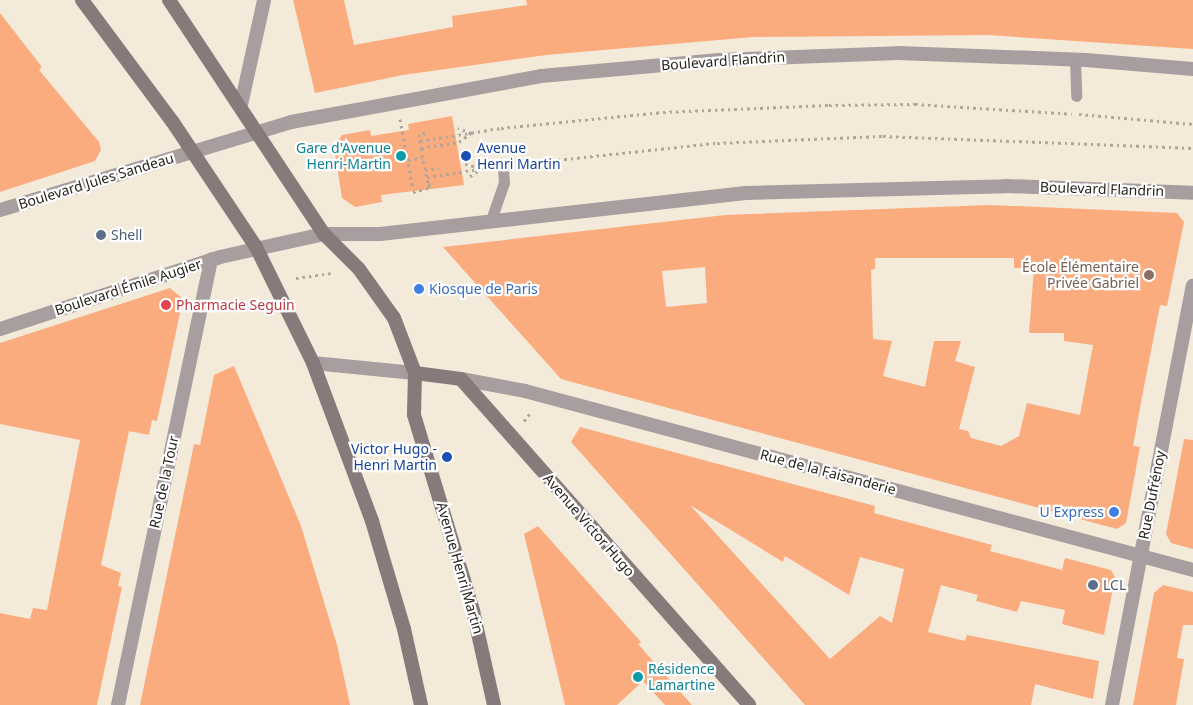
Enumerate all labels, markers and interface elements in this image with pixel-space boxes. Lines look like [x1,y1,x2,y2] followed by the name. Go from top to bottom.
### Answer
[660,48,786,74] street label: Boulevard Flandrin
[296,140,391,172] place label: Gare d'Avenue Henri-Martin
[477,140,561,172] place label: Avenue Henri Martin
[16,149,176,213] street label: Boulevard Jules Sandeau
[459,149,473,163] marker: Avenue Henri Martin
[395,150,407,162] marker: Gare d'Avenue Henri-Martin
[1040,178,1164,200] street label: Boulevard Flandrin
[111,227,142,243] place label: Shell
[95,229,107,241] marker: Shell
[53,255,203,319] street label: Boulevard Émile Augier
[1022,259,1139,292] place label: École Élémentaire Privée Gabriel
[1143,269,1155,281] marker: École Élémentaire Privée Gabriel
[429,281,538,297] place label: Kiosque de Paris
[413,283,425,295] marker: Kiosque de Paris
[176,297,295,313] place label: Pharmacie Seguin
[160,299,172,311] marker: Pharmacie Seguin
[146,434,182,530] street label: Rue de la Tour
[351,441,437,474] place label: Victor Hugo - Henri Martin
[758,446,898,498] street label: Rue de la Faisanderie
[1135,449,1169,541] street label: Rue Dufrénoy
[441,451,453,463] marker: Victor Hugo - Henri Martin
[540,470,638,580] street label: Avenue Victor Hugo
[433,500,487,636] street label: Avenue Henri Martin
[1040,504,1104,520] place label: U Express
[1108,506,1120,518] marker: U Express
[1103,577,1126,593] place label: LCL
[1087,579,1099,591] marker: LCL
[648,661,715,694] place label: Résidence Lamartine
[632,671,644,683] marker: Résidence Lamartine

